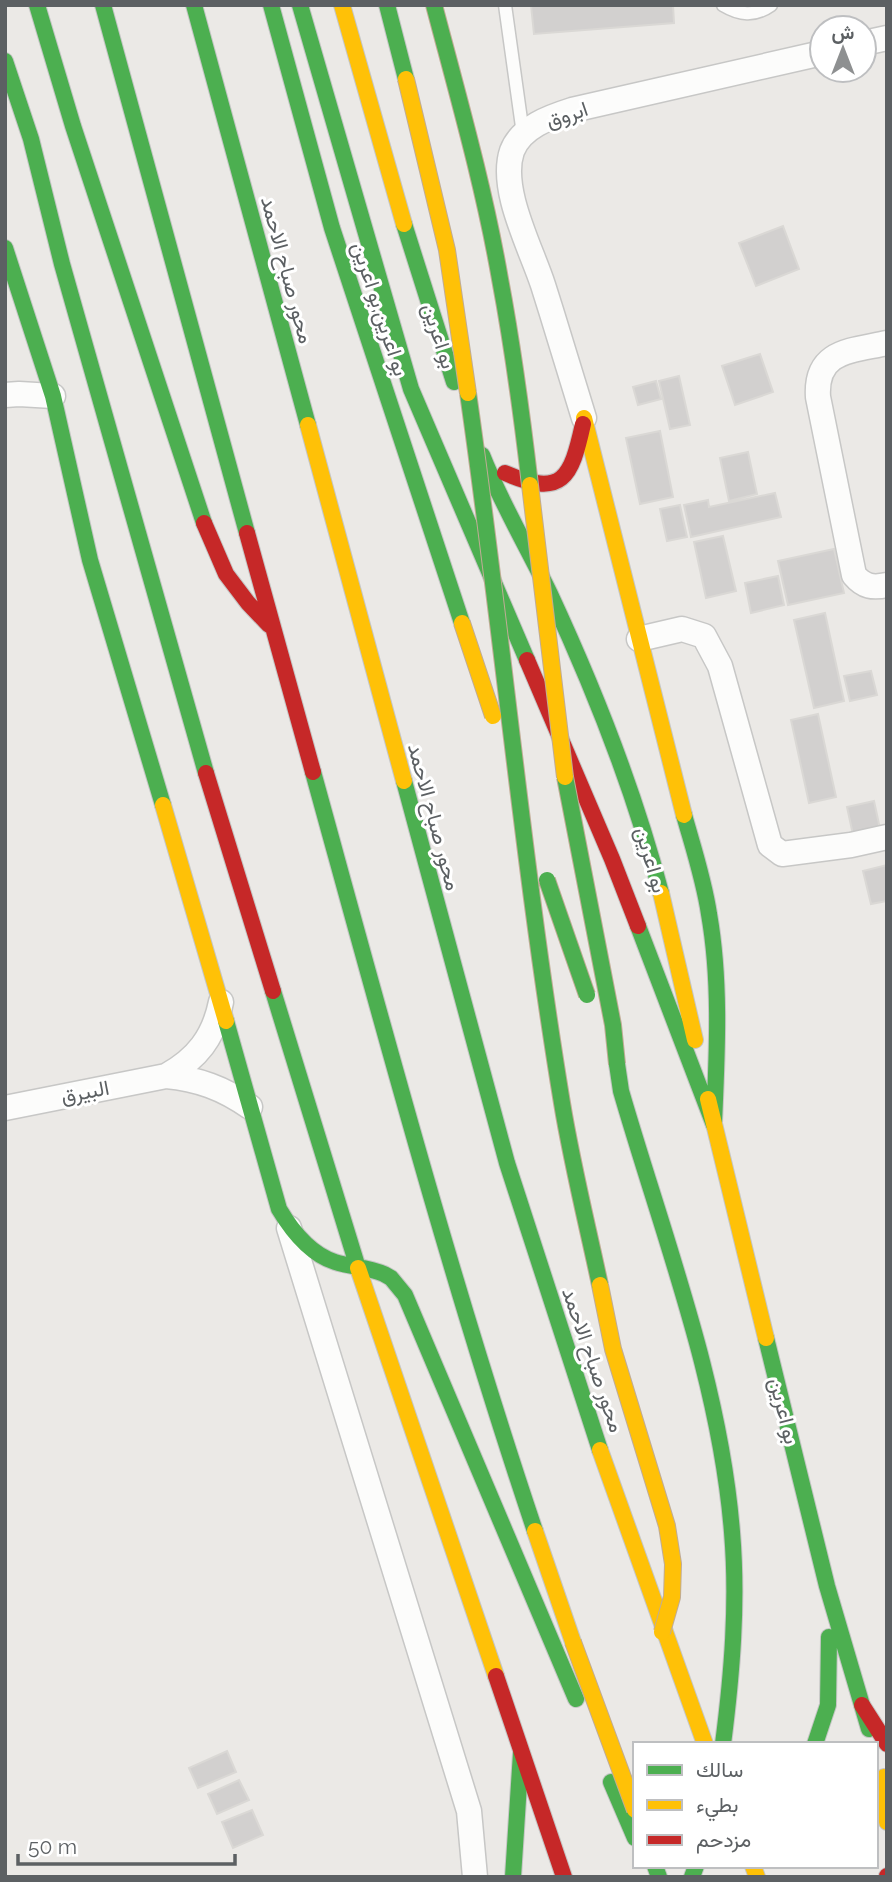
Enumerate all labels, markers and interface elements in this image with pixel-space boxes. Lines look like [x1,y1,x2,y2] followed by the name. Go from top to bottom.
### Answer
[808,14,878,84] north arrow
[832,21,855,44] text: ش
[543,96,591,134] street label: ابروق
[254,194,319,347] street label: محور صباح الاحمد
[346,239,414,379] street label: بو اعرين,بو اعرين
[416,300,462,372] street label: بو اعرين
[401,741,466,894] street label: محور صباح الاحمد
[629,824,673,896] street label: بو اعرين
[59,1075,111,1109] street label: البيرق
[555,1284,630,1436] street label: محور صباح الاحمد
[763,1375,805,1447] street label: بو اعرين
[633,1742,878,1868] legend
[696,1757,743,1782] text: سالك
[696,1792,739,1822] text: بطيء
[18,1822,234,1866] scale bar
[696,1827,751,1854] text: مزدحم
[28,1834,77,1859] text: 50 m

